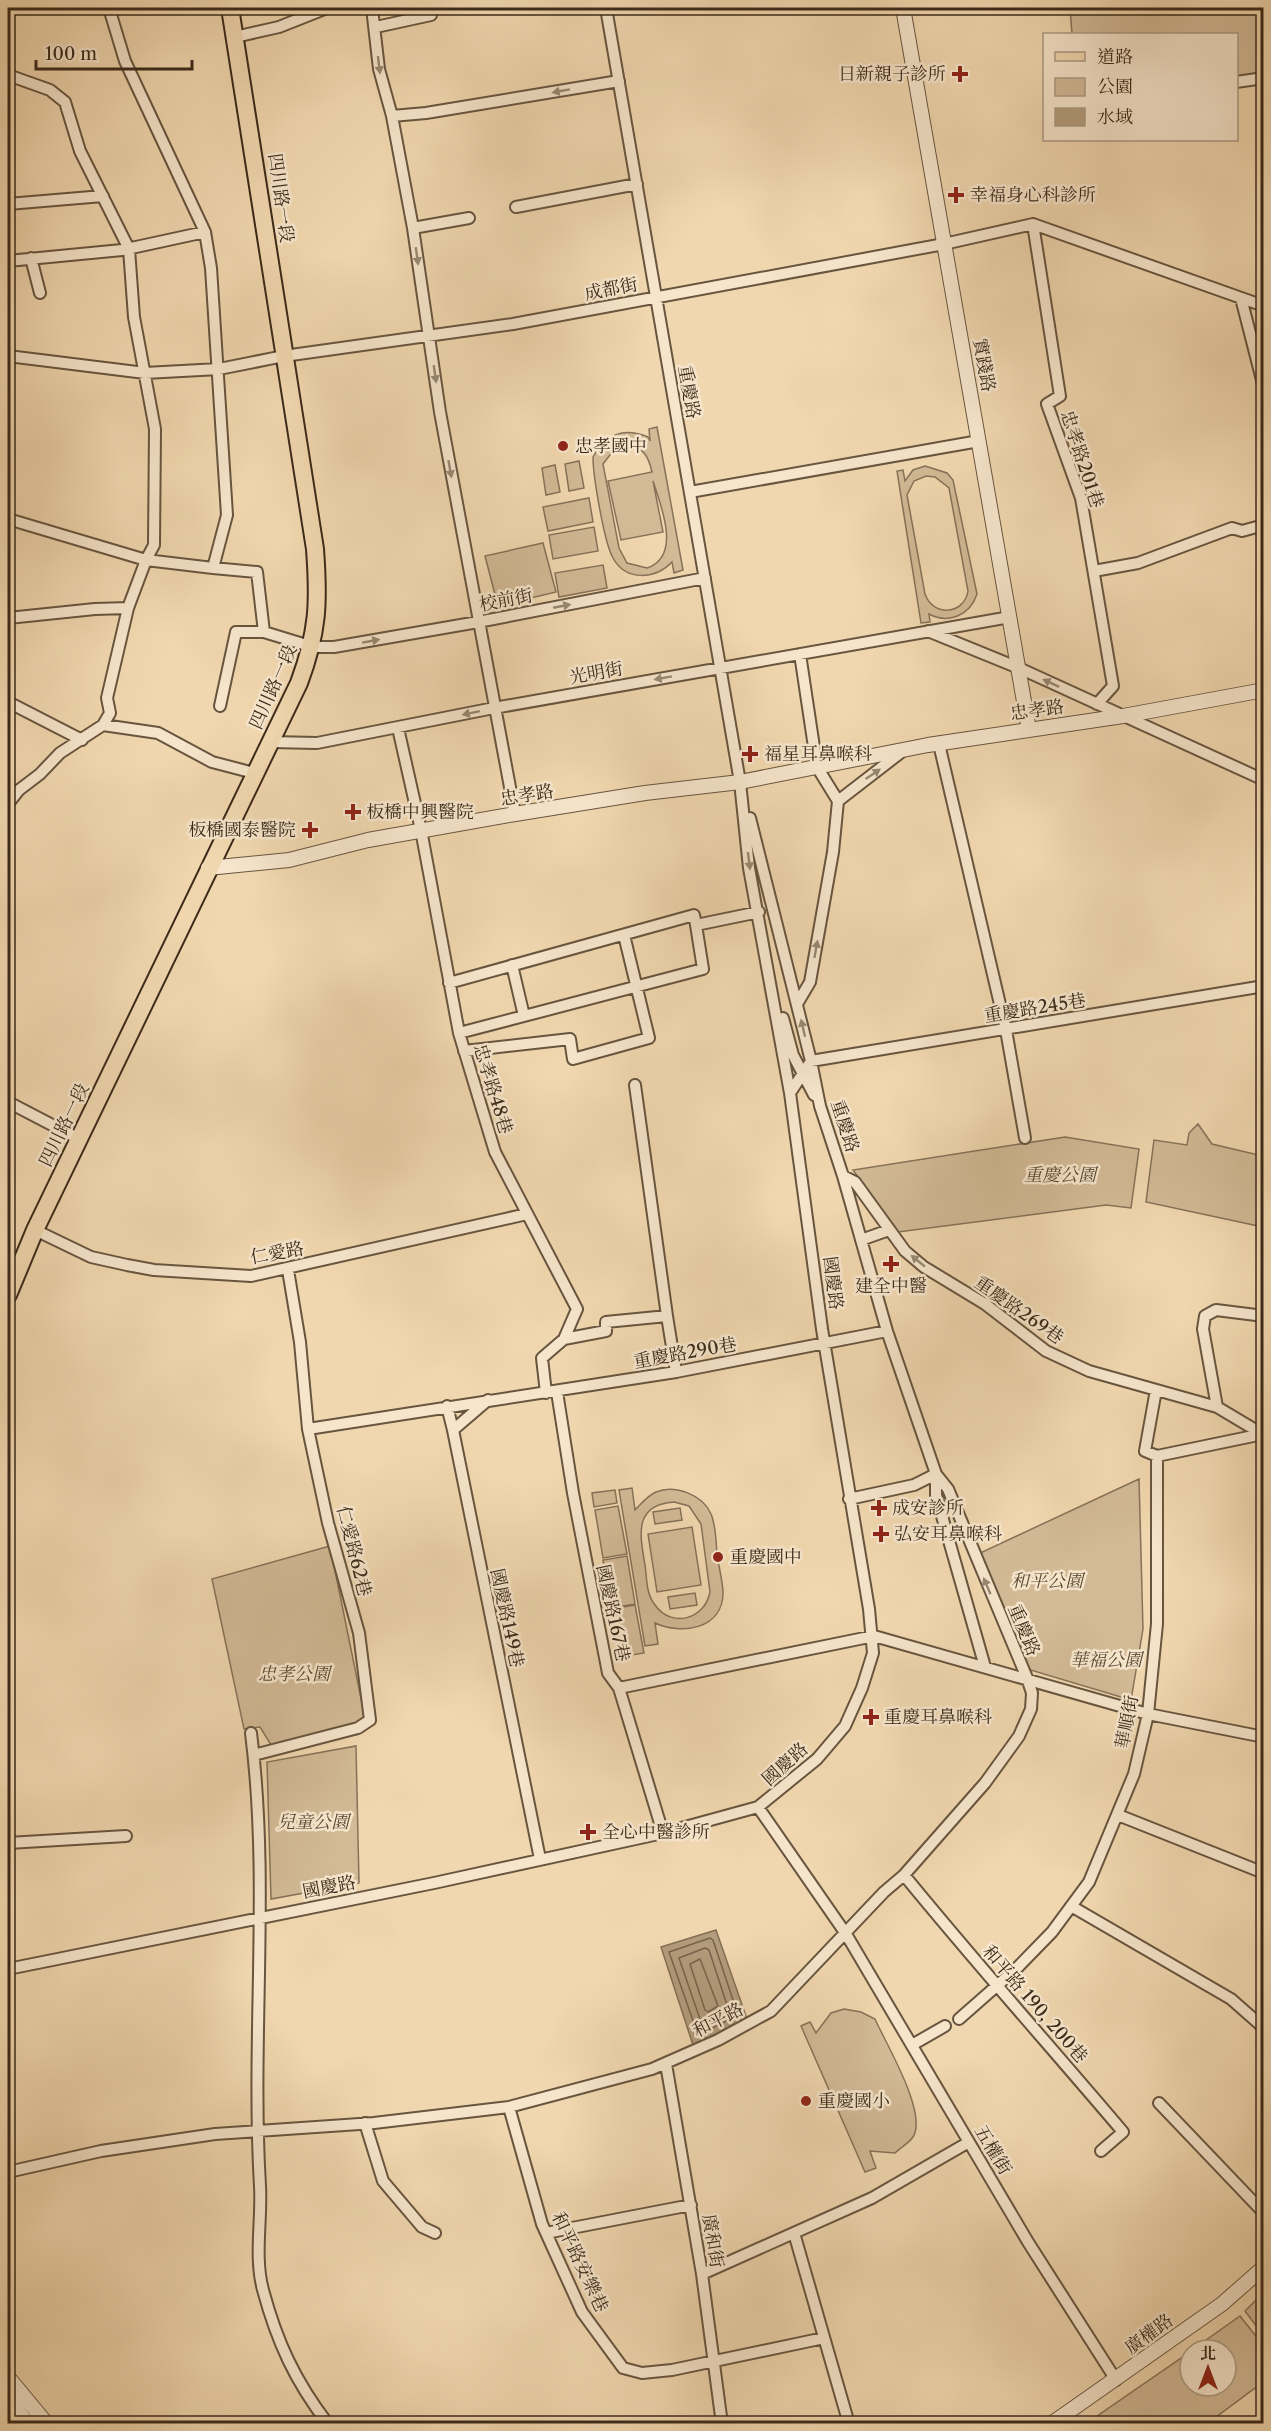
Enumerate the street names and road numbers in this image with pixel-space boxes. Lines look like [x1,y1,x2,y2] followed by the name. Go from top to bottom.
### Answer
[264,152,298,244] street label: 四川路一段
[582,273,640,305] street label: 成都街
[968,337,1000,393] street label: 實踐路
[673,364,705,420] street label: 重慶路
[1056,407,1108,511] street label: 忠孝路201巷
[477,584,535,616] street label: 校前街
[245,641,301,733] street label: 四川路一段
[568,657,624,689] street label: 光明街
[1009,695,1065,725] street label: 忠孝路
[499,780,555,810] street label: 忠孝路
[983,989,1087,1027] street label: 重慶路245巷
[469,1041,517,1137] street label: 忠孝路48巷
[34,1080,94,1170] street label: 四川路一段
[826,1097,864,1155] street label: 重慶路
[249,1237,305,1269] street label: 仁愛路
[819,1255,847,1311] street label: 國慶路
[970,1271,1068,1349] street label: 重慶路269巷
[632,1333,738,1373] street label: 重慶路290巷
[332,1503,376,1599] street label: 仁愛路62巷
[592,1562,634,1664] street label: 國慶路167巷
[486,1567,528,1669] street label: 國慶路149巷
[1003,1601,1045,1659] street label: 重慶路
[1111,1693,1143,1751] street label: 華順街
[758,1738,812,1790] street label: 國慶路
[300,1871,358,1903] street label: 國慶路
[978,1941,1092,2067] street label: 和平路 190, 200巷
[689,1998,747,2042] street label: 和平路
[970,2121,1016,2179] street label: 五權街
[547,2208,613,2316] street label: 和平路安樂巷
[698,2213,728,2269] street label: 廣和街
[1121,2309,1177,2359] street label: 廣權路

